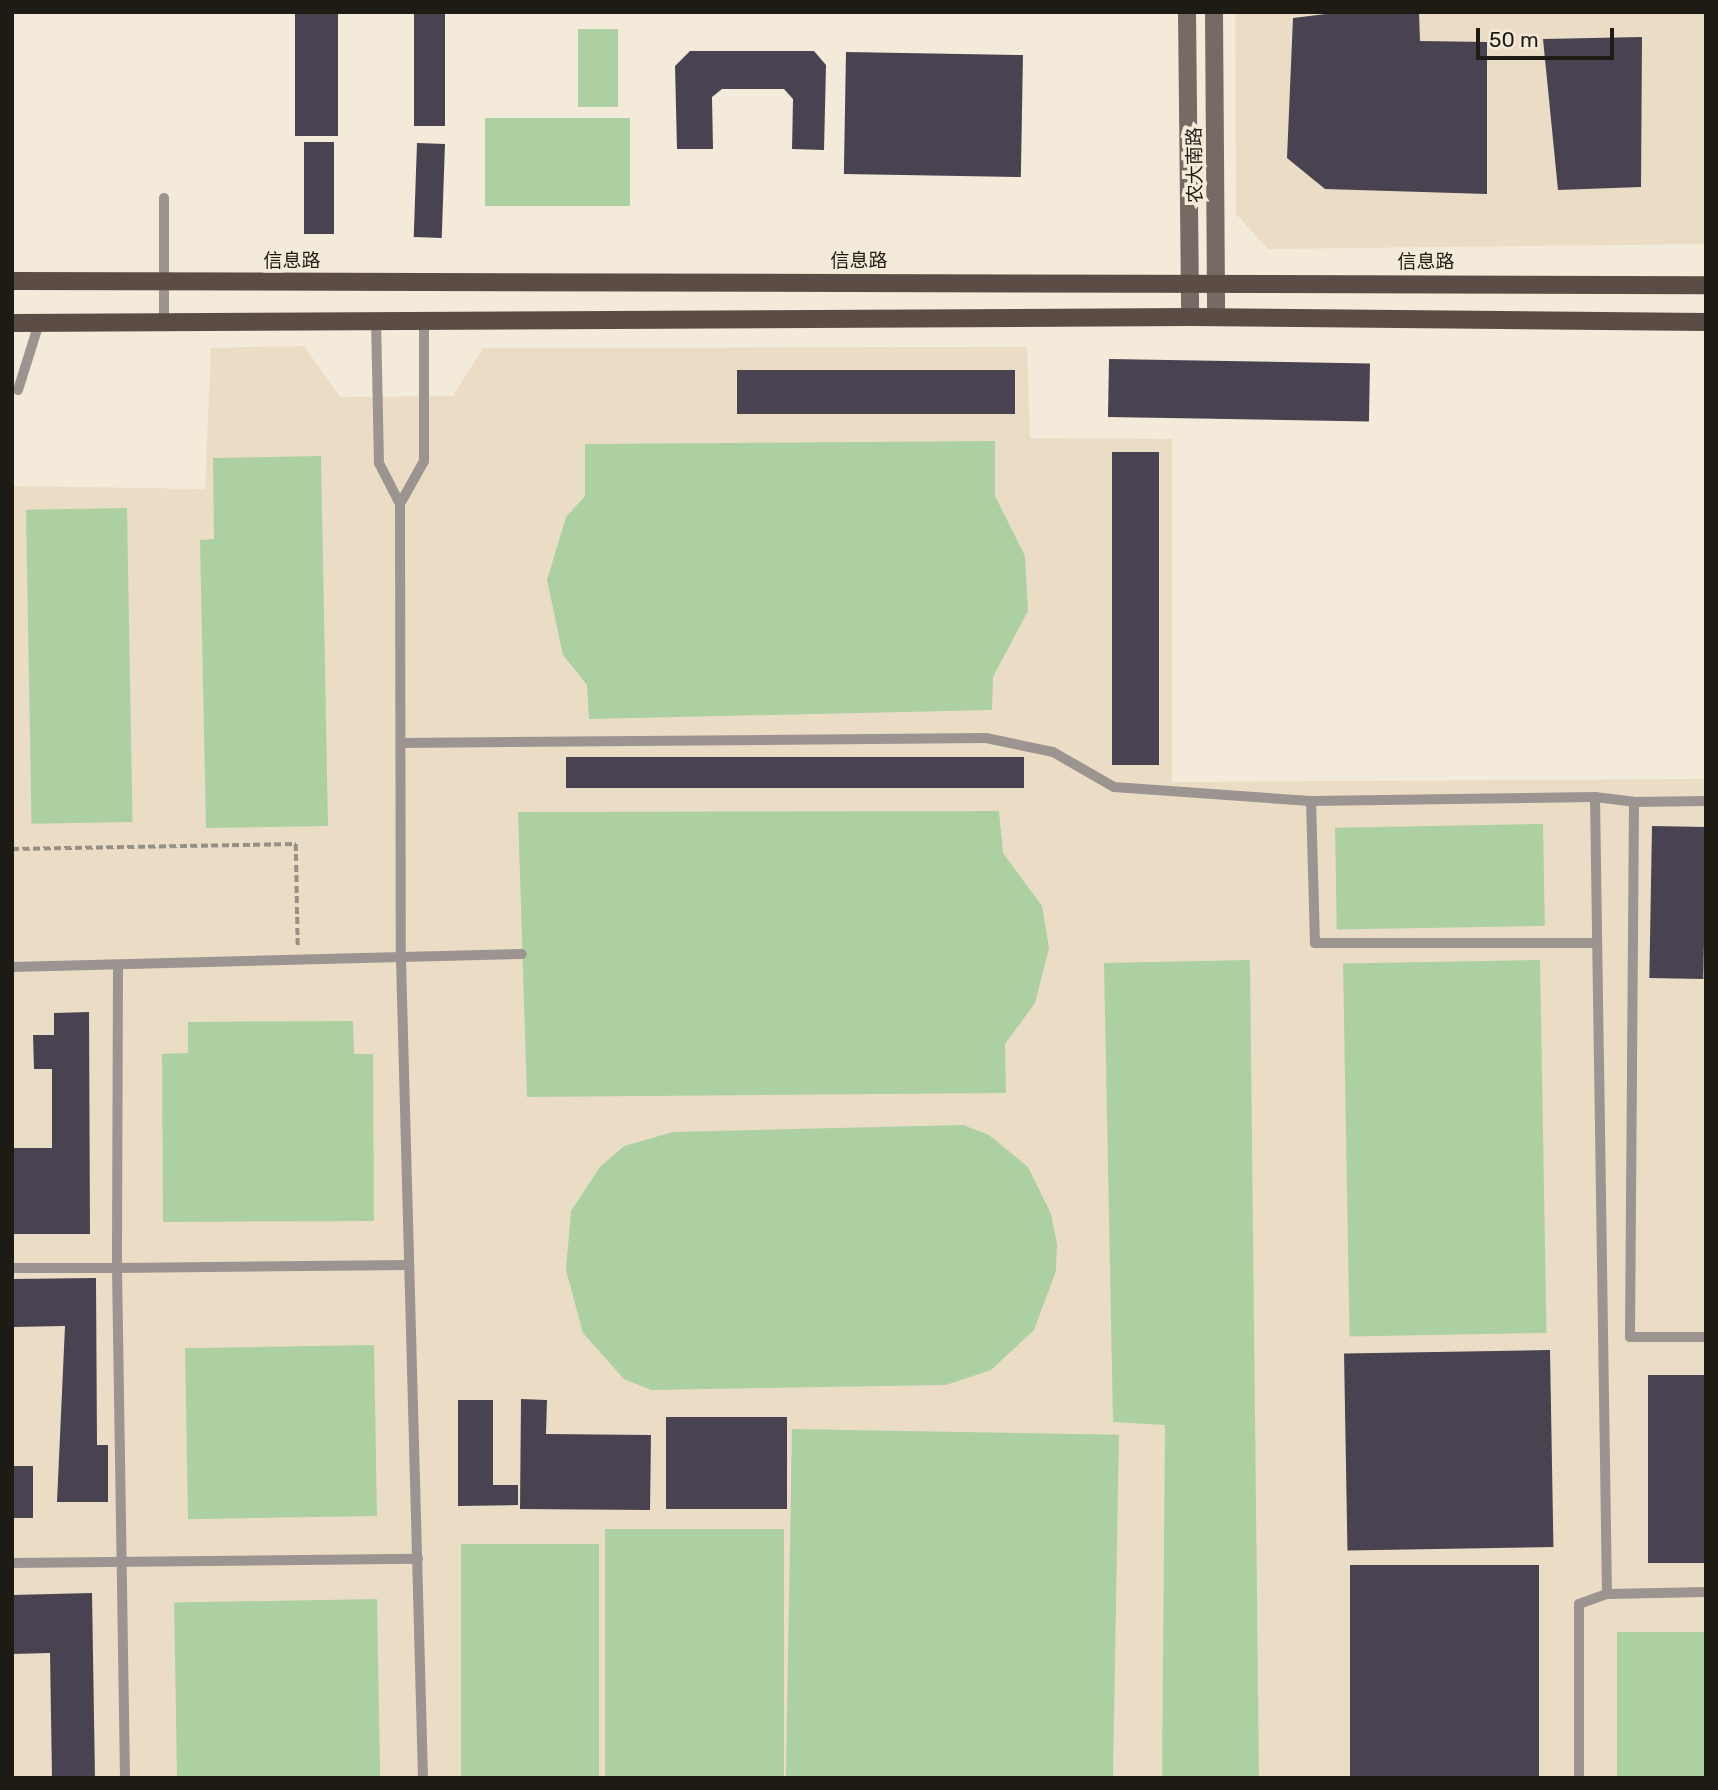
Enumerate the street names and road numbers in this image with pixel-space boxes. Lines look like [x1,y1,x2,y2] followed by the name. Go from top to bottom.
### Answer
[1183,127,1207,203] street label: 农大南路
[264,250,320,272] street label: 信息路
[831,250,887,272] street label: 信息路
[1398,251,1454,273] street label: 信息路

